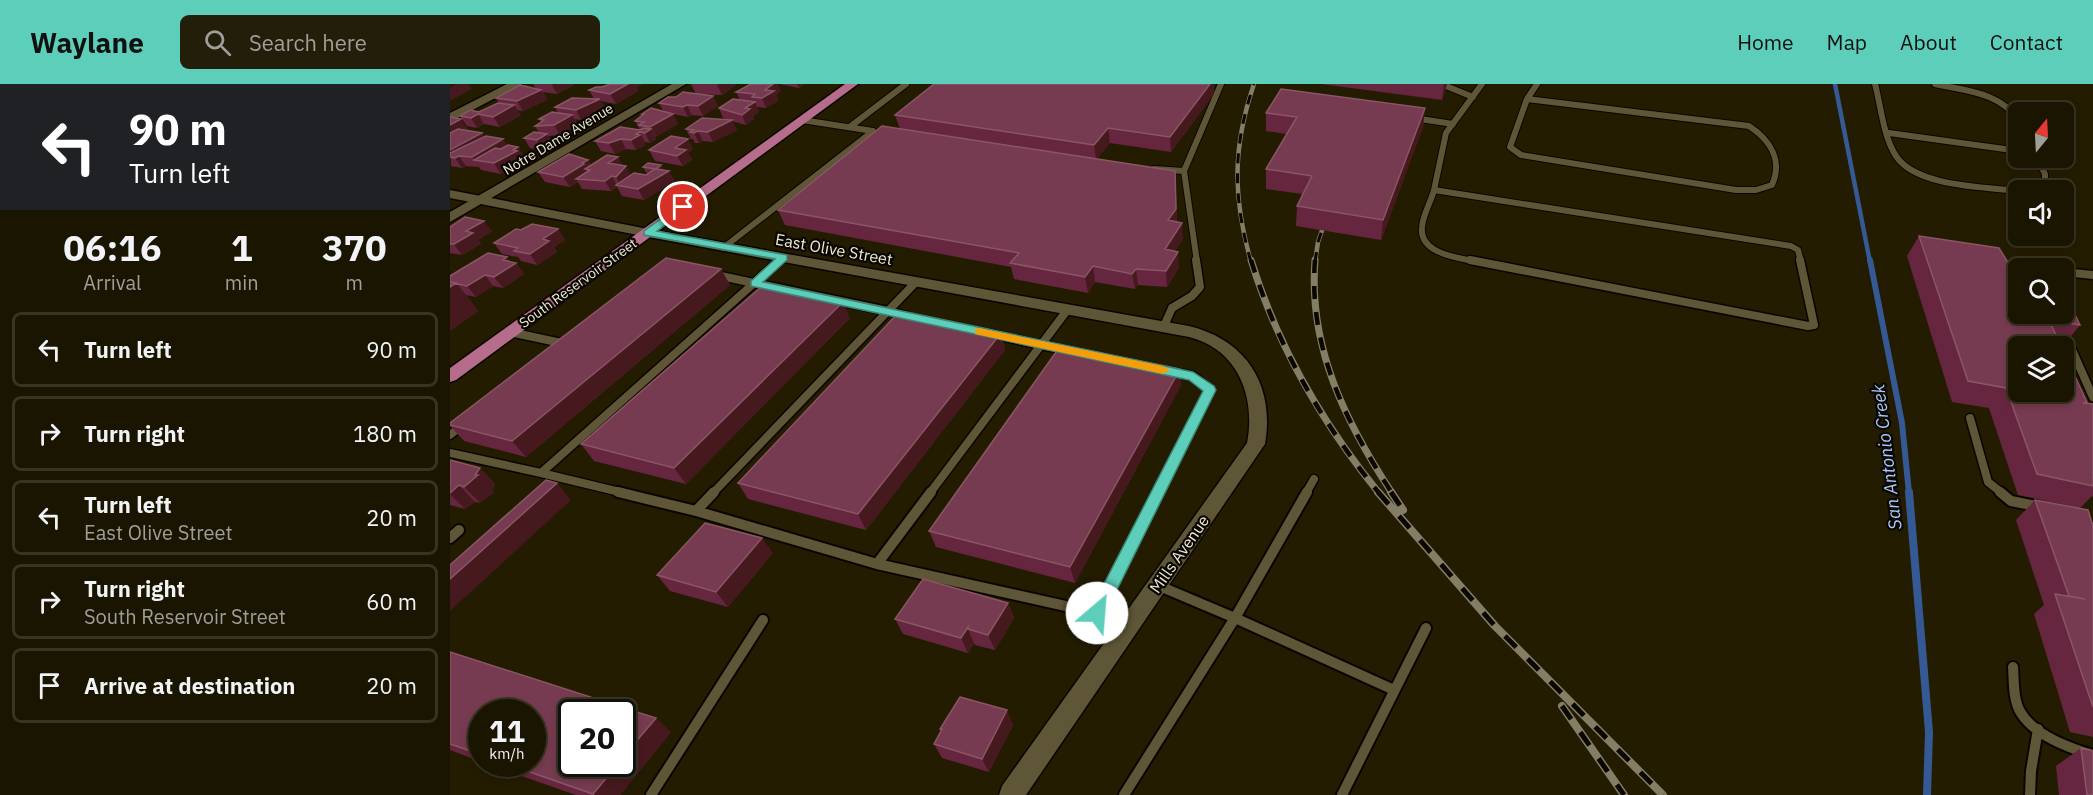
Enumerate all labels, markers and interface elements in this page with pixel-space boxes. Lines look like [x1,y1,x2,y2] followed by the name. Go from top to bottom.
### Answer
[180,15,600,69] search box
[30,24,144,61] text: Waylane
[201,26,234,59] icon: search
[249,28,367,57] text: Search here
[1737,28,1794,56] text: Home
[1827,28,1867,56] text: Map
[1900,28,1957,56] text: About
[1990,28,2063,56] text: Contact
[500,99,617,179] street label: Notre Dame Avenue
[129,102,227,157] text: 90 m
[2008,102,2074,168] north arrow
[2008,102,2074,402] map controls
[30,108,108,186] icon: left
[129,155,230,190] text: Turn left
[2008,180,2074,246] button: sound
[657,181,708,232] pin
[666,190,699,223] icon: arrive
[63,224,162,271] text: 06:16
[231,224,253,271] text: 1
[322,224,387,271] text: 370
[774,229,894,269] street label: East Olive Street
[516,234,641,332] street label: South Reservoir Street
[2008,258,2074,324] button: search
[83,269,142,296] text: Arrival
[225,269,259,296] text: min
[346,269,363,296] text: m
[33,333,66,366] icon: left
[84,335,172,364] text: Turn left
[366,335,417,364] text: 90 m
[2008,336,2074,402] button: layers
[1866,382,1907,531] water label: San Antonio Creek
[33,417,66,450] icon: right
[84,419,185,448] text: Turn right
[353,419,417,448] text: 180 m
[84,490,172,519] text: Turn left
[33,501,66,534] icon: left
[366,503,417,532] text: 20 m
[1145,511,1213,597] street label: Mills Avenue
[84,519,233,546] text: East Olive Street
[84,574,185,603] text: Turn right
[1065,581,1129,645] position arrow
[33,585,66,618] icon: right
[366,587,417,616] text: 60 m
[84,603,286,630] text: South Reservoir Street
[33,669,66,702] icon: arrive
[84,671,295,700] text: Arrive at destination
[366,671,417,700] text: 20 m
[558,699,636,777] speed limit sign: 20
[489,711,525,750] text: 11
[489,744,525,763] text: km/h

